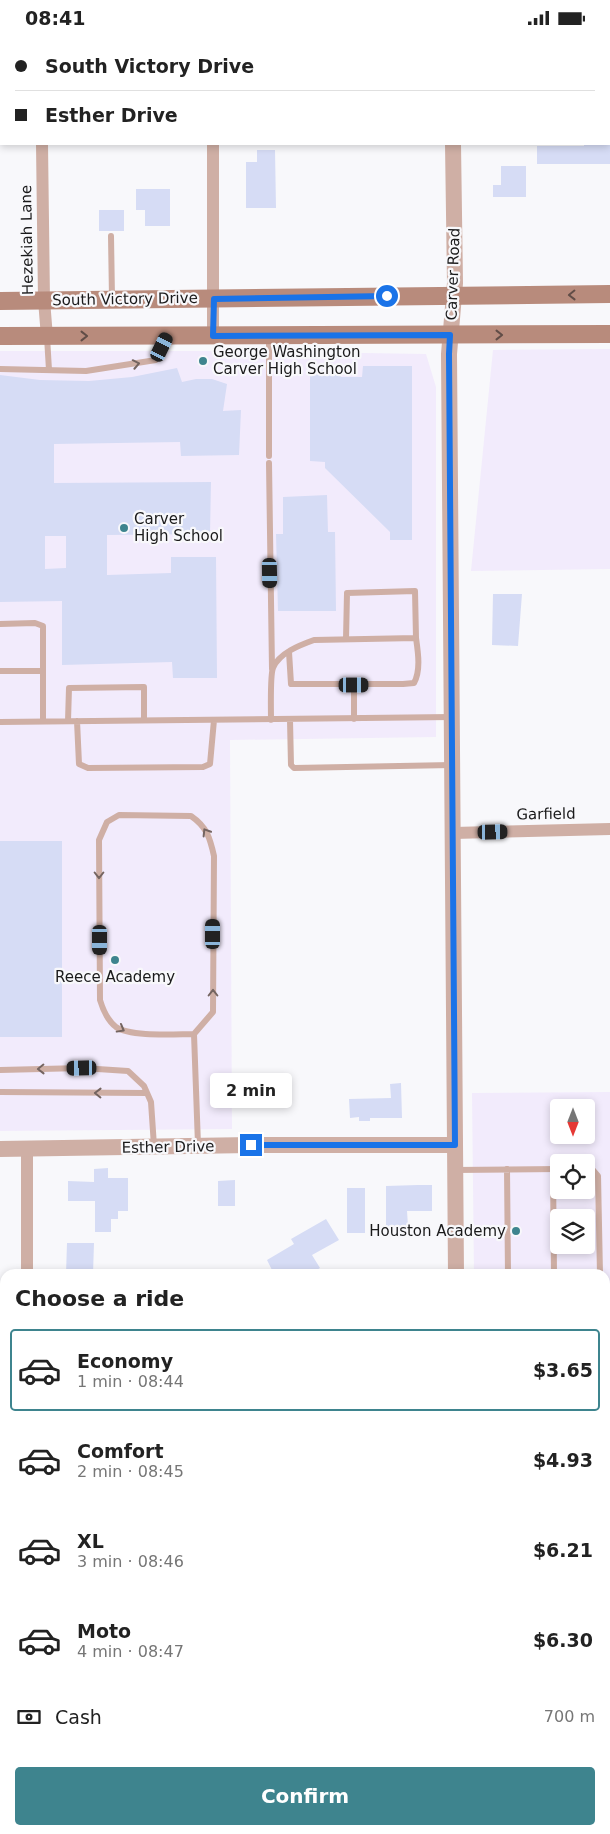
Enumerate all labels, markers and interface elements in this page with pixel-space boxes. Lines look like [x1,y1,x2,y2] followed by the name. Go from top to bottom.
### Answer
[25,7,85,29] text: 08:41
[45,55,254,77] text: South Victory Drive
[45,104,178,126] text: Esther Drive
[17,185,37,295] street label: Hezekiah Lane
[442,227,464,321] street label: Carver Road
[376,285,398,307] route start
[52,289,198,309] street label: South Victory Drive
[568,290,576,300] one-way arrow
[148,330,175,364] car
[496,330,504,340] one-way arrow
[80,331,88,341] one-way arrow
[213,343,361,378] place label: George Washington Carver High School
[197,355,209,367] marker: George Washington Carver High School
[131,359,140,369] one-way arrow
[134,510,223,545] place label: Carver High School
[118,522,130,534] marker: Carver High School
[262,558,277,588] car
[339,678,369,693] car
[516,804,576,824] street label: Garfield
[477,824,508,840] car
[203,828,213,837] one-way arrow
[94,871,104,879] one-way arrow
[205,919,220,949] car
[92,925,107,955] car
[109,954,121,966] marker: Reece Academy
[55,968,175,986] place label: Reece Academy
[208,988,218,996] one-way arrow
[115,1022,124,1032] one-way arrow
[66,1060,97,1076] car
[37,1064,44,1074] one-way arrow
[210,1073,292,1107] callout: 2 min
[226,1081,276,1100] text: 2 min
[94,1087,102,1098] one-way arrow
[550,1099,595,1144] north arrow
[550,1099,595,1254] map controls
[240,1134,262,1156] route end
[121,1137,215,1157] street label: Esther Drive
[550,1154,595,1199] button: locate
[550,1209,595,1254] button: layers
[369,1222,506,1240] place label: Houston Academy
[510,1225,522,1237] marker: Houston Academy
[15,1286,184,1311] text: Choose a ride
[17,1348,62,1393] icon: car
[77,1350,173,1372] text: Economy
[533,1359,593,1381] text: $3.65
[77,1372,184,1391] text: 1 min · 08:44
[17,1438,62,1483] icon: car
[77,1440,164,1462] text: Comfort
[533,1449,593,1471] text: $4.93
[77,1462,184,1481] text: 2 min · 08:45
[17,1528,62,1573] icon: car
[77,1530,104,1552] text: XL
[533,1539,593,1561] text: $6.21
[77,1552,184,1571] text: 3 min · 08:46
[17,1618,62,1663] icon: car
[77,1620,131,1642] text: Moto
[533,1629,593,1651] text: $6.30
[77,1642,184,1661] text: 4 min · 08:47
[15,1703,43,1731] icon: cash
[55,1706,102,1728] text: Cash
[544,1707,595,1726] text: 700 m
[15,1767,595,1825] button: Confirm

